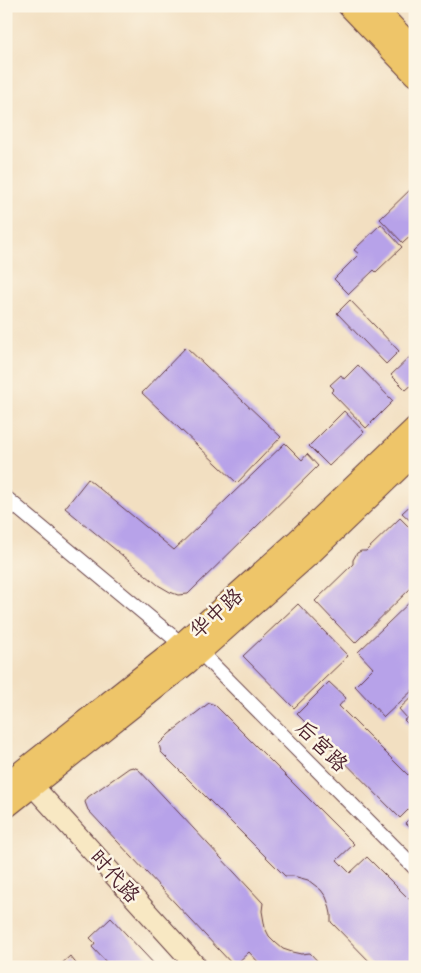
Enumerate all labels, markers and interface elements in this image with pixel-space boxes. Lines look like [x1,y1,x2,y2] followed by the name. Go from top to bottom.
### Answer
[184,582,248,644] street label: 华中路
[291,715,353,777] street label: 后宫路
[84,844,146,908] street label: 时代路

